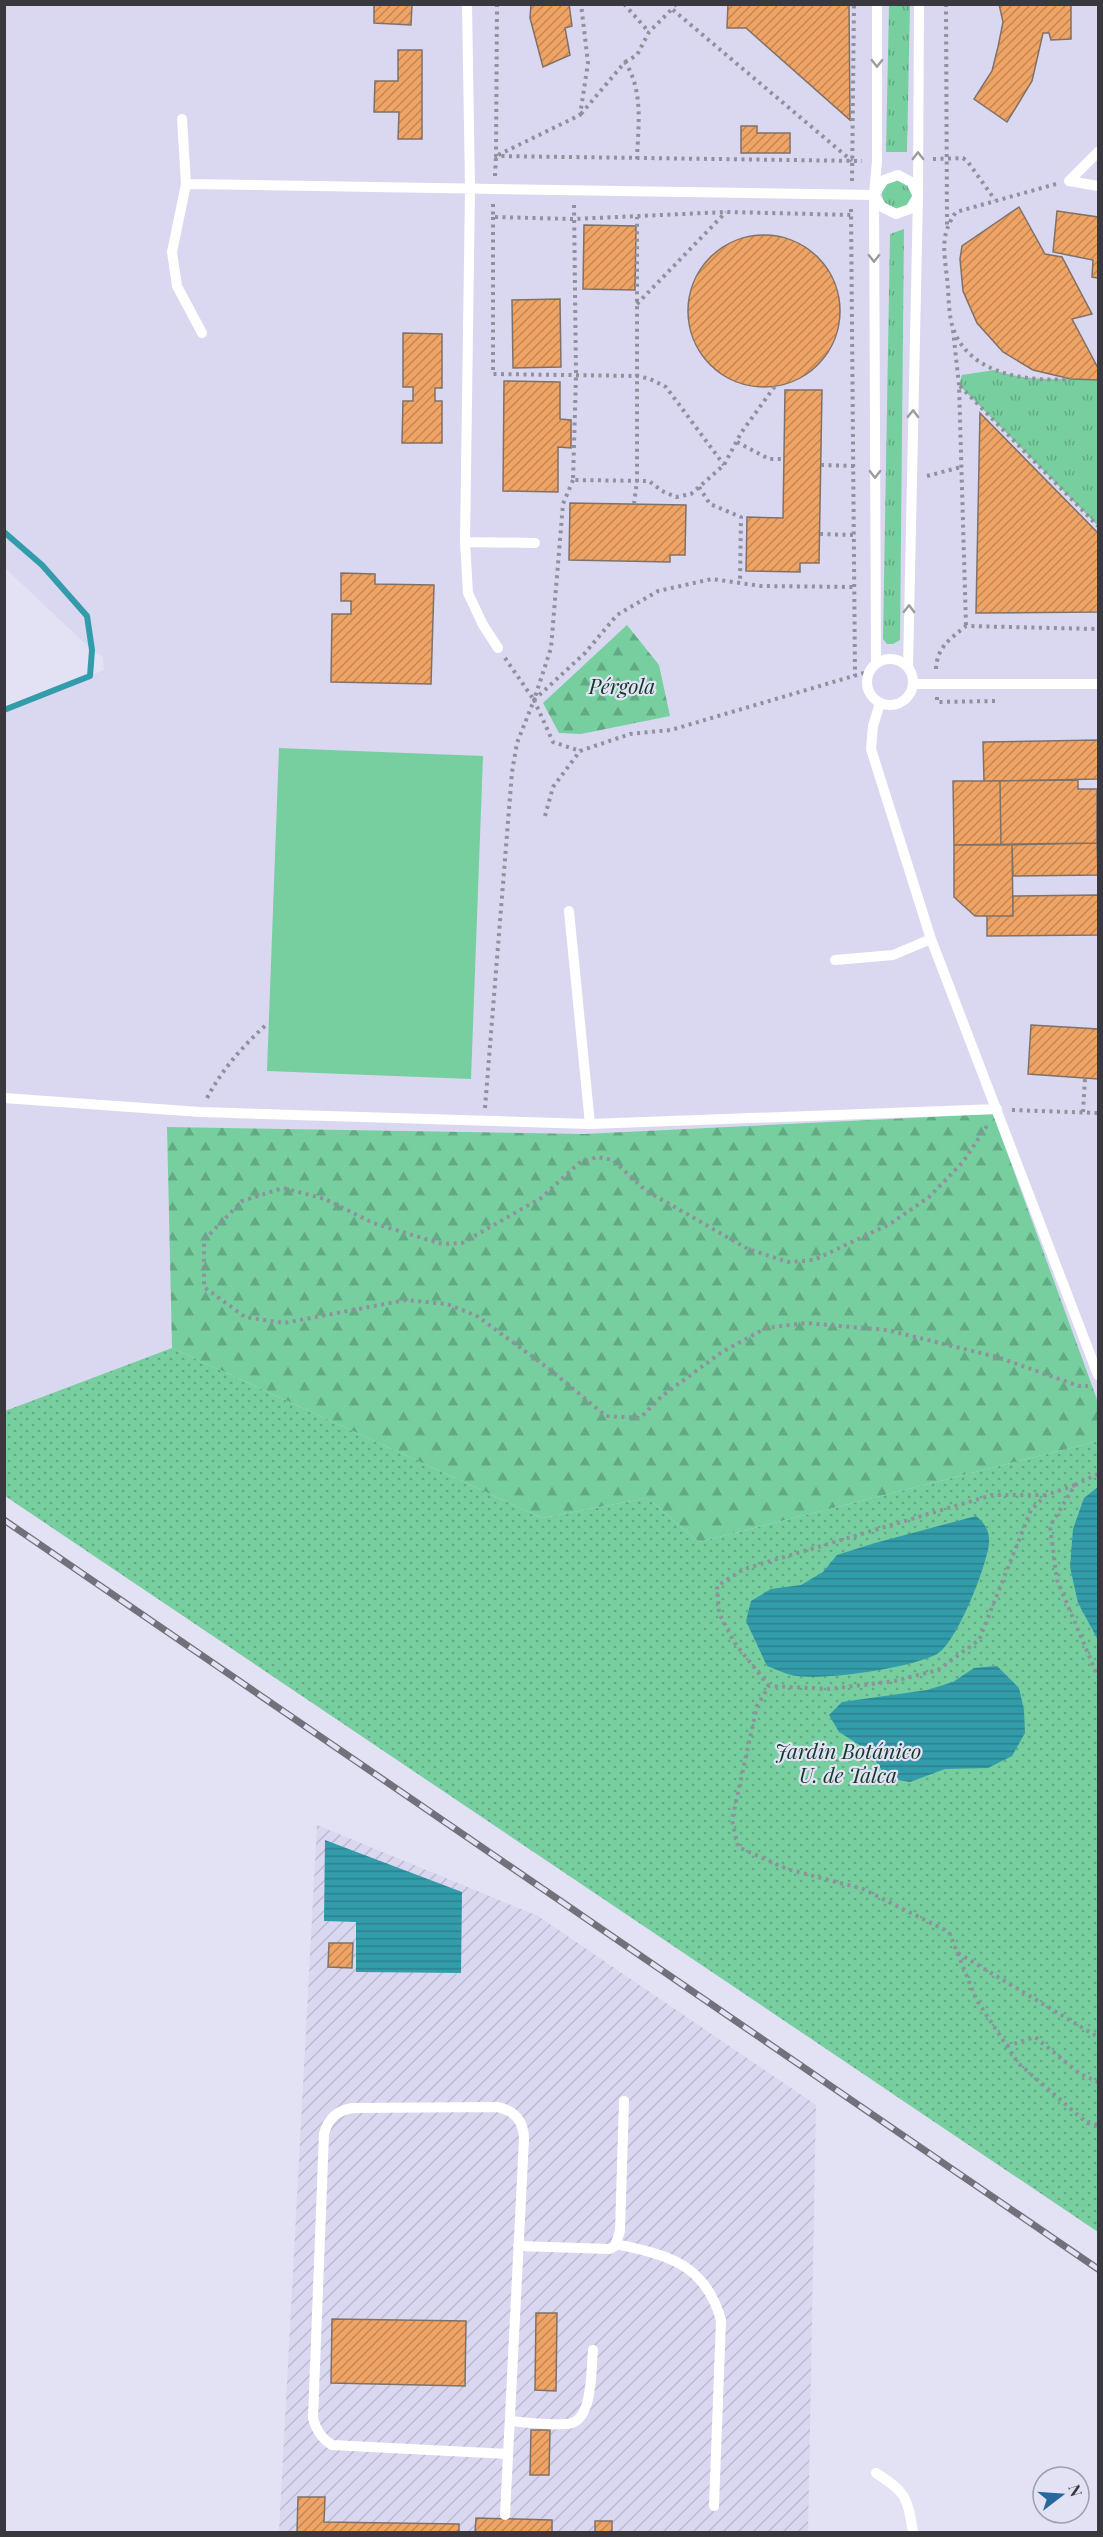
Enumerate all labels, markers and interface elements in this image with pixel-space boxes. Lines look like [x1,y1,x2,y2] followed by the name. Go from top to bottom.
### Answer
[871,58,883,67] one-way arrow
[912,152,924,161] one-way arrow
[868,253,880,262] one-way arrow
[907,410,919,419] one-way arrow
[869,469,881,478] one-way arrow
[903,605,915,614] one-way arrow
[588,671,655,699] park label: Pérgola
[775,1736,921,1788] park label: Jardin Botánico U. de Talca
[1031,2465,1091,2525] north arrow
[1064,2482,1088,2499] text: N

